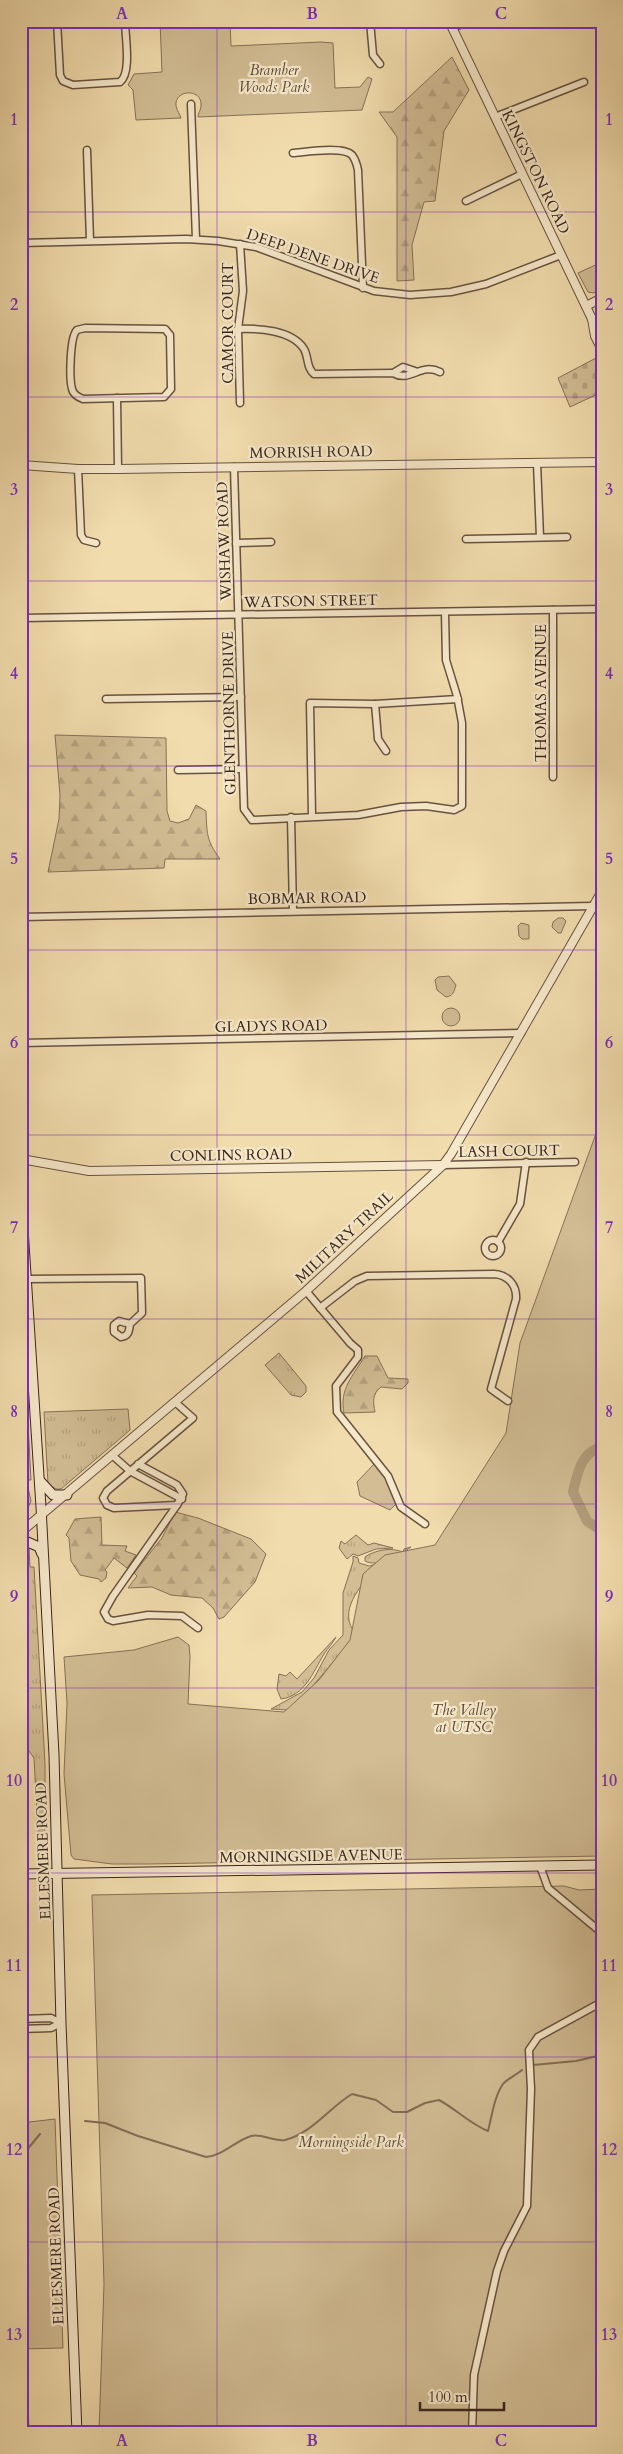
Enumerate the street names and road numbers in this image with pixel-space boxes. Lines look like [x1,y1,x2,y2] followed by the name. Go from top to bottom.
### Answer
[497,107,575,237] street label: KINGSTON ROAD
[244,224,382,288] street label: DEEP DENE DRIVE
[218,262,238,384] street label: CAMOR COURT
[249,441,373,463] street label: MORRISH ROAD
[212,481,236,602] street label: WISHAW ROAD
[243,590,378,612] street label: WATSON STREET
[531,624,551,762] street label: THOMAS AVENUE
[218,631,240,795] street label: GLENTHORNE DRIVE
[247,887,367,909] street label: BOBMAR ROAD
[214,1015,328,1037] street label: GLADYS ROAD
[458,1140,560,1162] street label: LASH COURT
[170,1144,292,1166] street label: CONLINS ROAD
[291,1186,398,1288] street label: MILITARY TRAIL
[31,1782,55,1920] street label: ELLESMERE ROAD
[219,1844,403,1868] street label: MORNINGSIDE AVENUE
[44,2187,68,2325] street label: ELLESMERE ROAD

